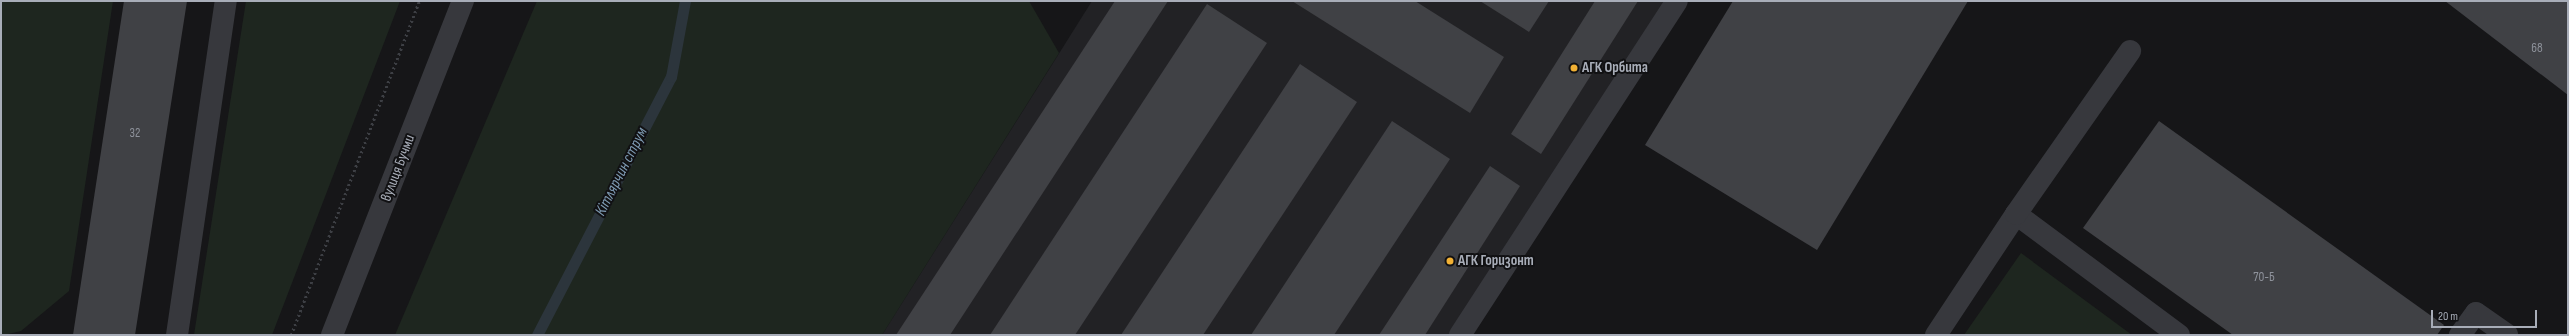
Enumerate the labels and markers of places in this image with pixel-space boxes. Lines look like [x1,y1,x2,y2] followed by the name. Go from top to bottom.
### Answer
[1582,59,1648,77] place label: АГК Орбита
[1569,63,1579,73] marker: АГК Орбита
[1458,252,1534,270] place label: АГК Горизонт
[1445,256,1455,266] marker: АГК Горизонт

